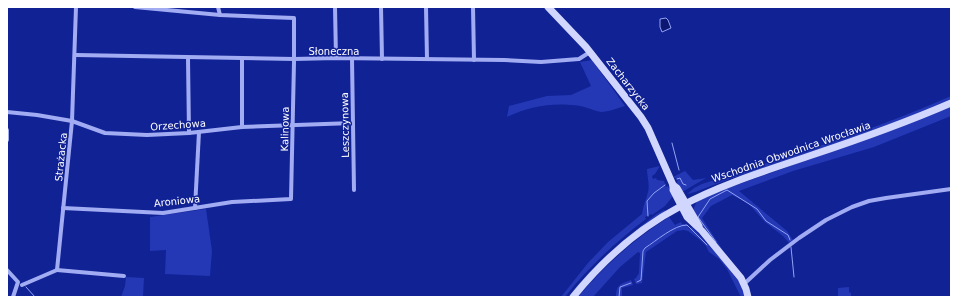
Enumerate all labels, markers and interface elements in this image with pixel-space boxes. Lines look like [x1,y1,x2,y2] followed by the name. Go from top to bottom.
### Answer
[308,46,360,57] street label: Słoneczna
[604,56,652,112] street label: Zacharzycka
[339,92,351,158] street label: Leszczynowa
[279,106,291,152] street label: Kalinowa
[150,118,206,132] street label: Orzechowa
[710,120,872,184] street label: Wschodnia Obwodnica Wrocławia
[53,132,69,182] street label: Strażacka
[153,193,201,209] street label: Aroniowa

